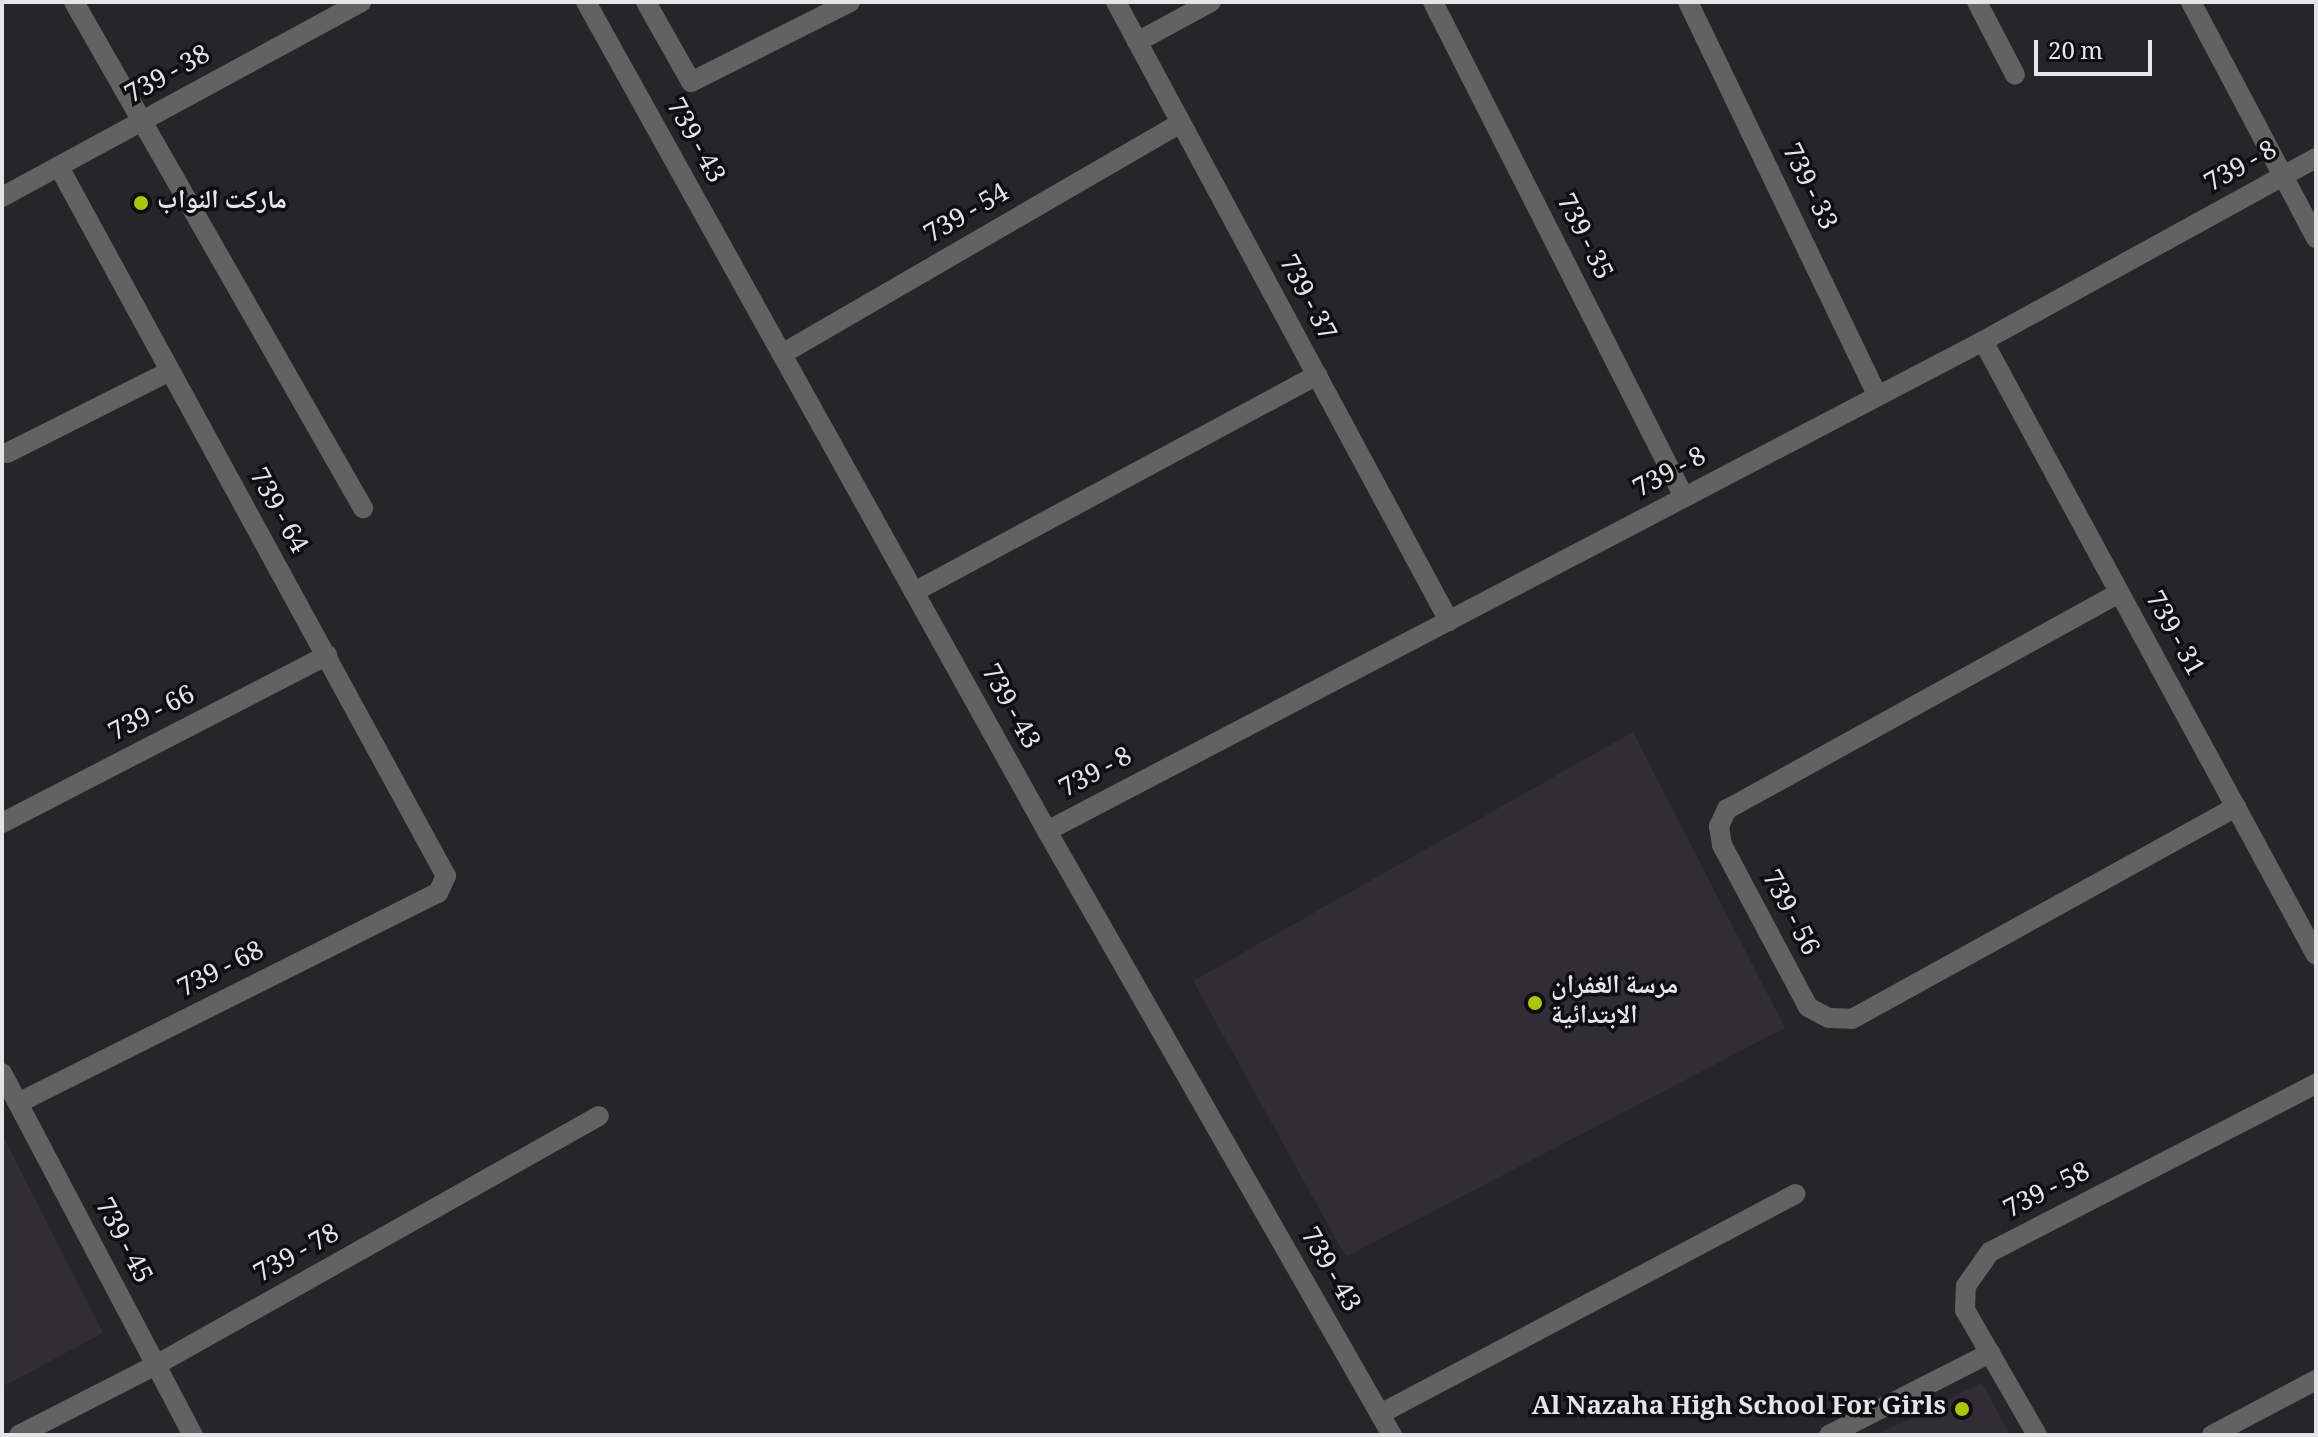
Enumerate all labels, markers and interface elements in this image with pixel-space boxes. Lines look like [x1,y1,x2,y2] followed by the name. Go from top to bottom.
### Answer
[2038,24,2156,74] scale bar
[2048,33,2103,74] text: 20 m
[121,41,217,113] street label: 739 - 38
[657,94,729,190] street label: 739 - 43
[2200,137,2284,201] street label: 739 - 8
[1773,140,1841,236] street label: 739 - 33
[920,179,1016,253] street label: 739 - 54
[157,187,287,219] place label: ماركت النواب
[1547,190,1617,286] street label: 739 - 35
[132,194,150,212] marker: ماركت النواب
[1270,251,1340,347] street label: 739 - 37
[1629,443,1713,507] street label: 739 - 8
[240,464,312,560] street label: 739 - 64
[2136,587,2208,683] street label: 739 - 31
[972,660,1044,756] street label: 739 - 43
[105,681,201,751] street label: 739 - 66
[1055,743,1139,807] street label: 739 - 8
[1753,866,1823,962] street label: 739 - 56
[174,937,270,1007] street label: 739 - 68
[1551,972,1678,1034] place label: مرسة الغفران الابتدائية
[1526,994,1544,1012] marker: مرسة الغفران الابتدائية
[2000,1158,2096,1228] street label: 739 - 58
[86,1194,156,1290] street label: 739 - 45
[250,1220,346,1292] street label: 739 - 78
[1291,1223,1365,1319] street label: 739 - 43
[1532,1393,1946,1425] place label: Al Nazaha High School For Girls
[1953,1400,1971,1418] marker: Al Nazaha High School For Girls

